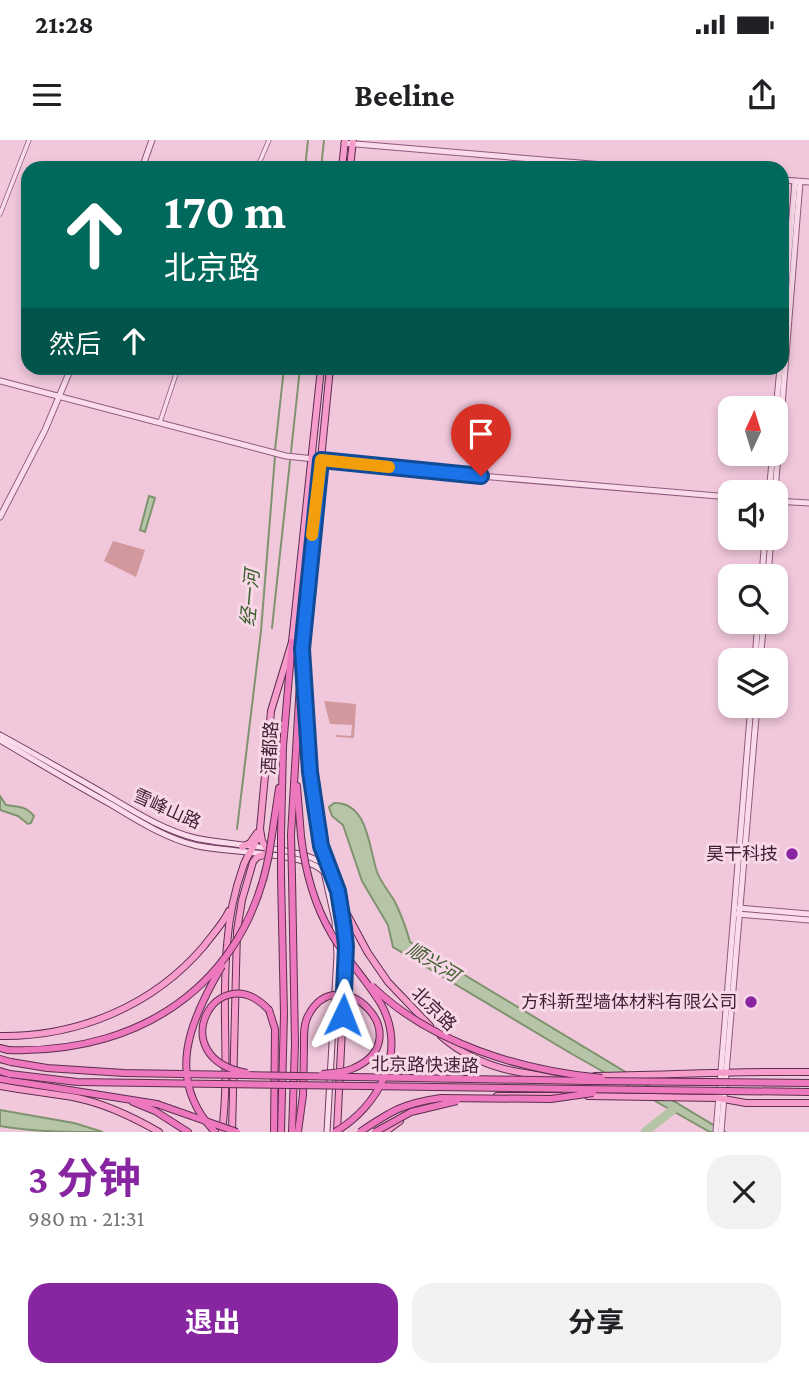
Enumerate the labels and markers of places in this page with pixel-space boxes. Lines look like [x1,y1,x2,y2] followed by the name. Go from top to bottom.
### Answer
[451,404,511,476] pin
[706,844,778,864] place label: 昊干科技
[784,846,800,862] marker: 昊干科技
[521,992,737,1012] place label: 方科新型墙体材料有限公司
[743,994,759,1010] marker: 方科新型墙体材料有限公司

